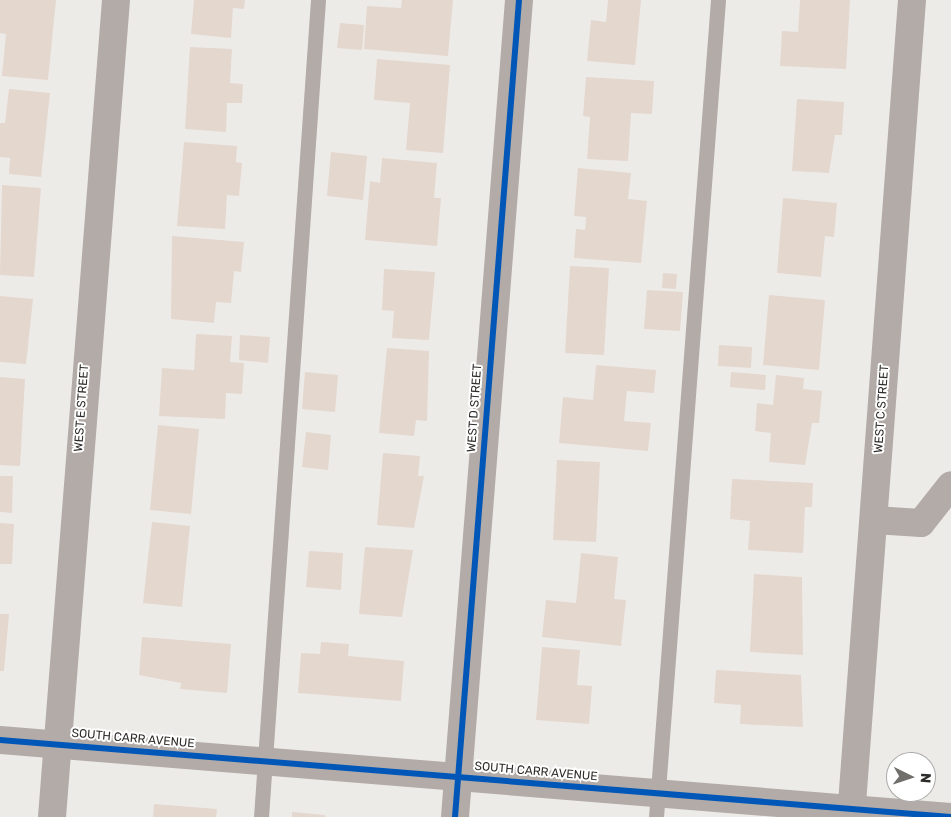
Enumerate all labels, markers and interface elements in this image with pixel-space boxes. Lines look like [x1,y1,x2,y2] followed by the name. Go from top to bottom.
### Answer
[465,363,485,453] street label: WEST D STREET
[72,364,92,452] street label: WEST E STREET
[872,364,892,454] street label: WEST C STREET
[71,726,195,752] street label: SOUTH CARR AVENUE
[886,752,936,802] north arrow
[474,759,598,785] street label: SOUTH CARR AVENUE
[917,772,934,784] text: N

